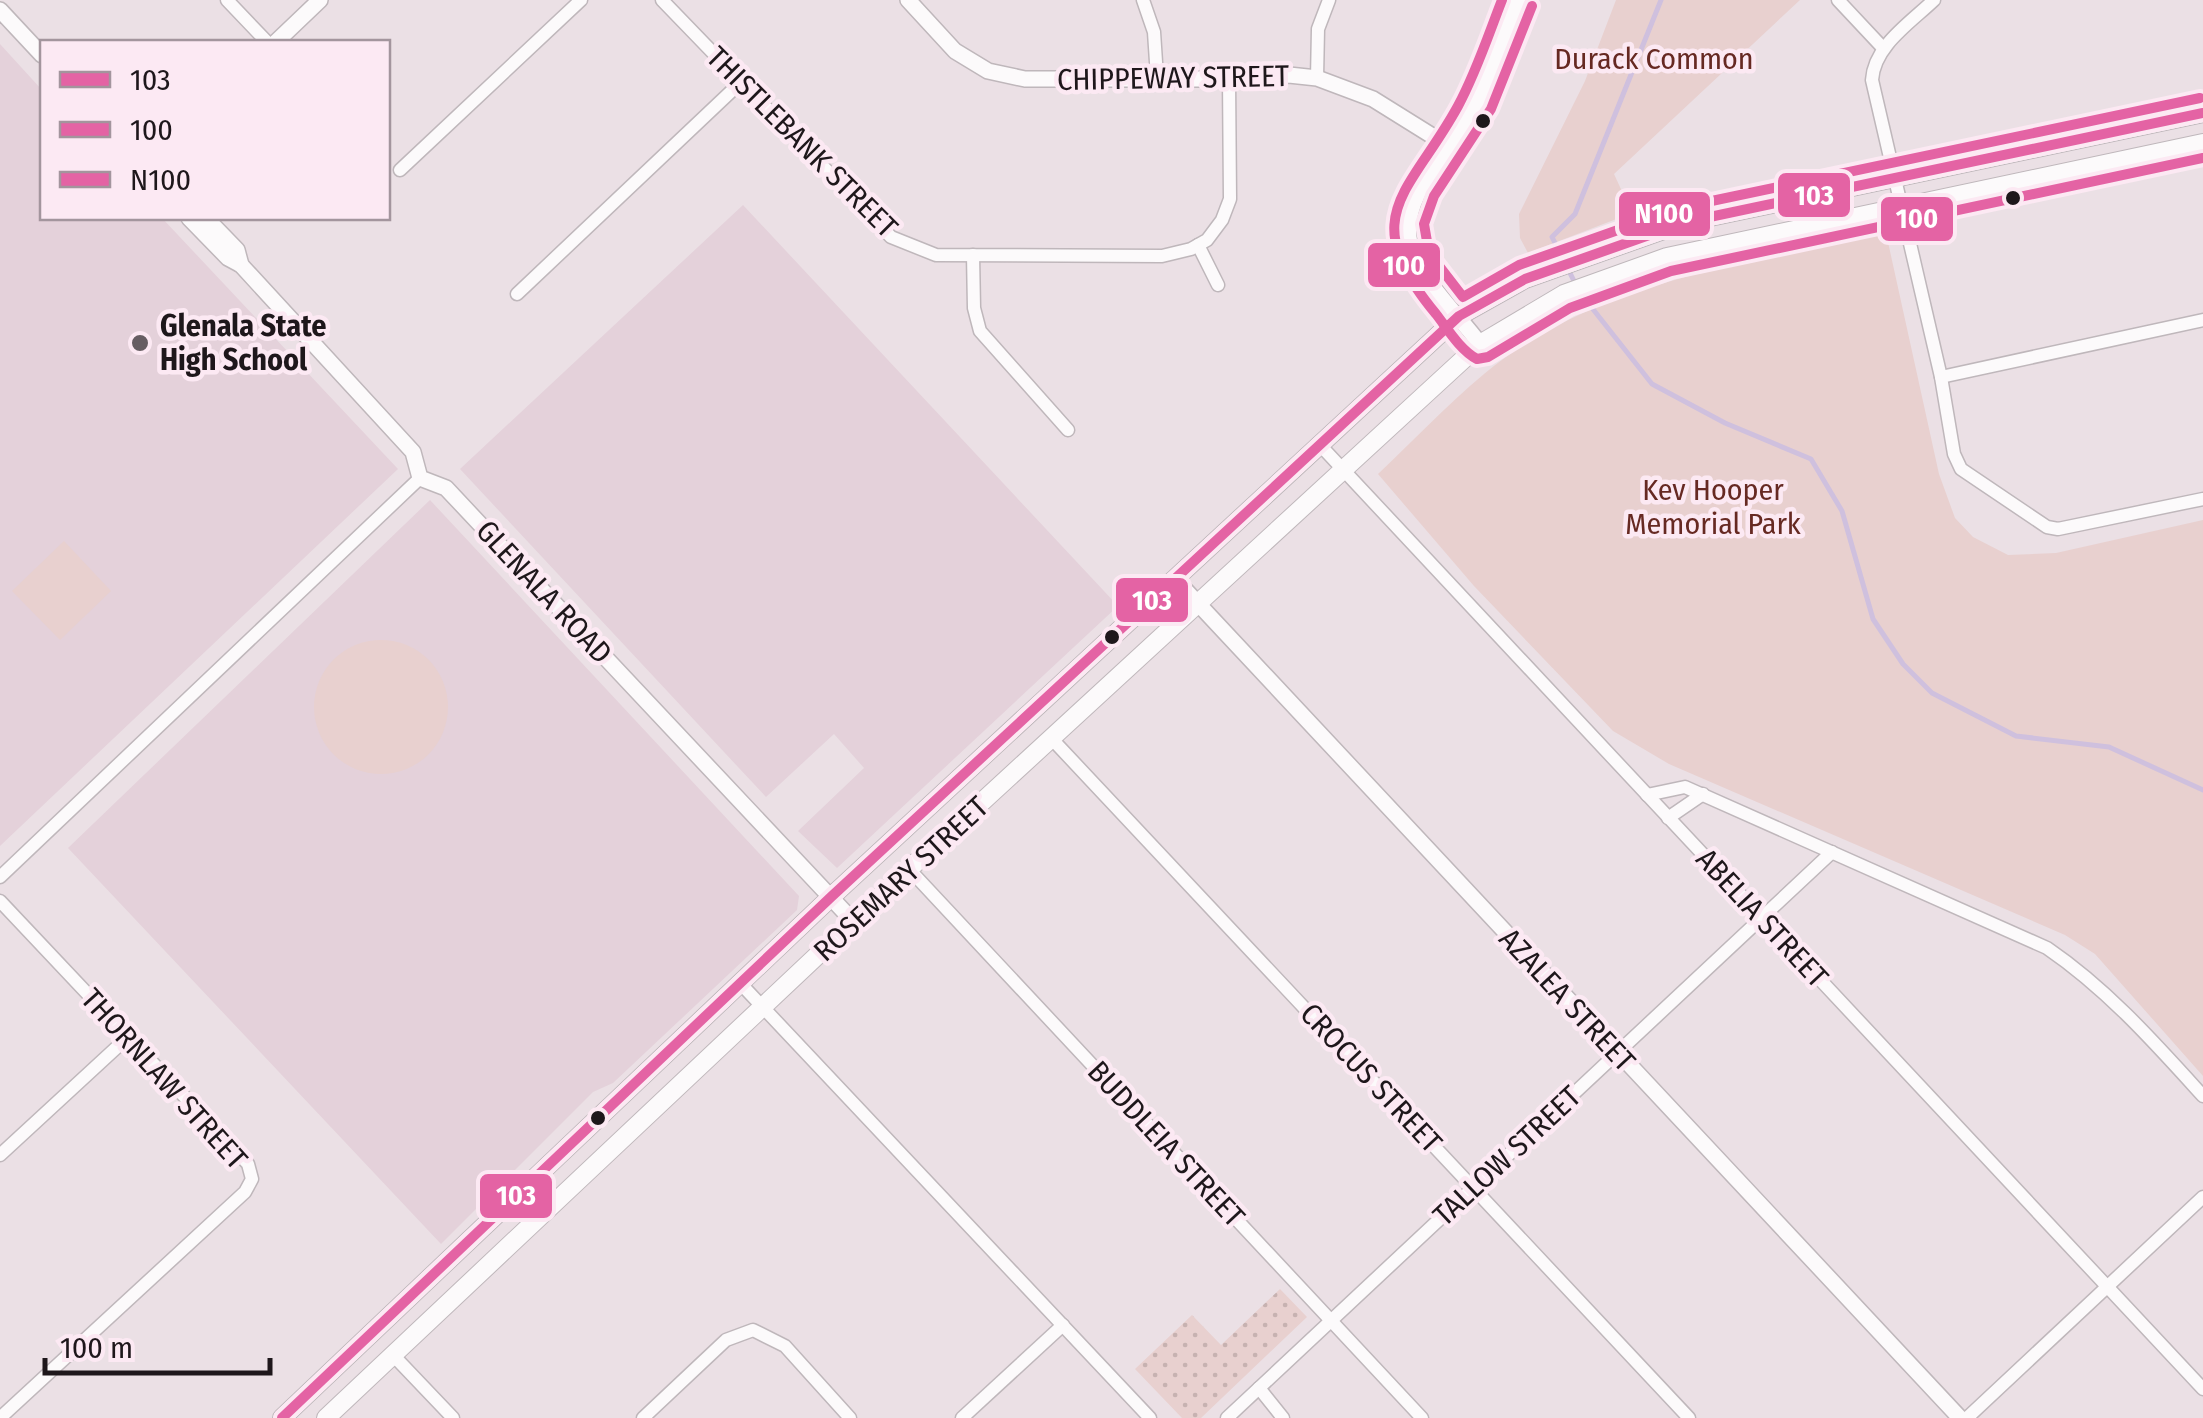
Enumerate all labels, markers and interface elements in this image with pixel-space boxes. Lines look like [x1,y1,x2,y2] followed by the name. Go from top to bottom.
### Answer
[699,39,905,245] street label: THISTLEBANK STREET
[40,40,390,220] legend
[1554,41,1754,77] park label: Durack Common
[1057,58,1289,98] street label: CHIPPEWAY STREET
[130,62,171,98] text: 103
[1473,111,1493,131] unlabelled marker
[130,112,173,148] text: 100
[130,162,191,198] text: N100
[1776,171,1852,219] line badge: 103
[1794,179,1834,212] text: 103
[2003,188,2023,208] unlabelled marker
[1617,190,1712,238] line badge: N100
[1879,195,1955,243] line badge: 100
[1634,197,1694,230] text: N100
[1896,202,1938,235] text: 100
[1366,241,1442,289] line badge: 100
[1383,249,1425,282] text: 100
[160,308,326,378] place label: Glenala State High School
[129,332,151,354] marker: Glenala State High School
[1625,472,1801,542] park label: Kev Hooper Memorial Park
[469,513,619,671] street label: GLENALA ROAD
[1114,576,1190,624] line badge: 103
[1132,584,1172,617] text: 103
[1102,627,1122,647] unlabelled marker
[806,789,996,969] street label: ROSEMARY STREET
[1689,841,1836,995] street label: ABELIA STREET
[1492,921,1642,1079] street label: AZALEA STREET
[73,981,255,1177] street label: THORNLAW STREET
[1293,996,1449,1160] street label: CROCUS STREET
[1080,1054,1252,1234] street label: BUDDLEIA STREET
[1426,1079,1588,1233] street label: TALLOW STREET
[588,1108,608,1128] unlabelled marker
[478,1172,554,1220] line badge: 103
[496,1179,536,1212] text: 103
[45,1313,270,1375] scale bar
[60,1330,133,1366] text: 100 m

